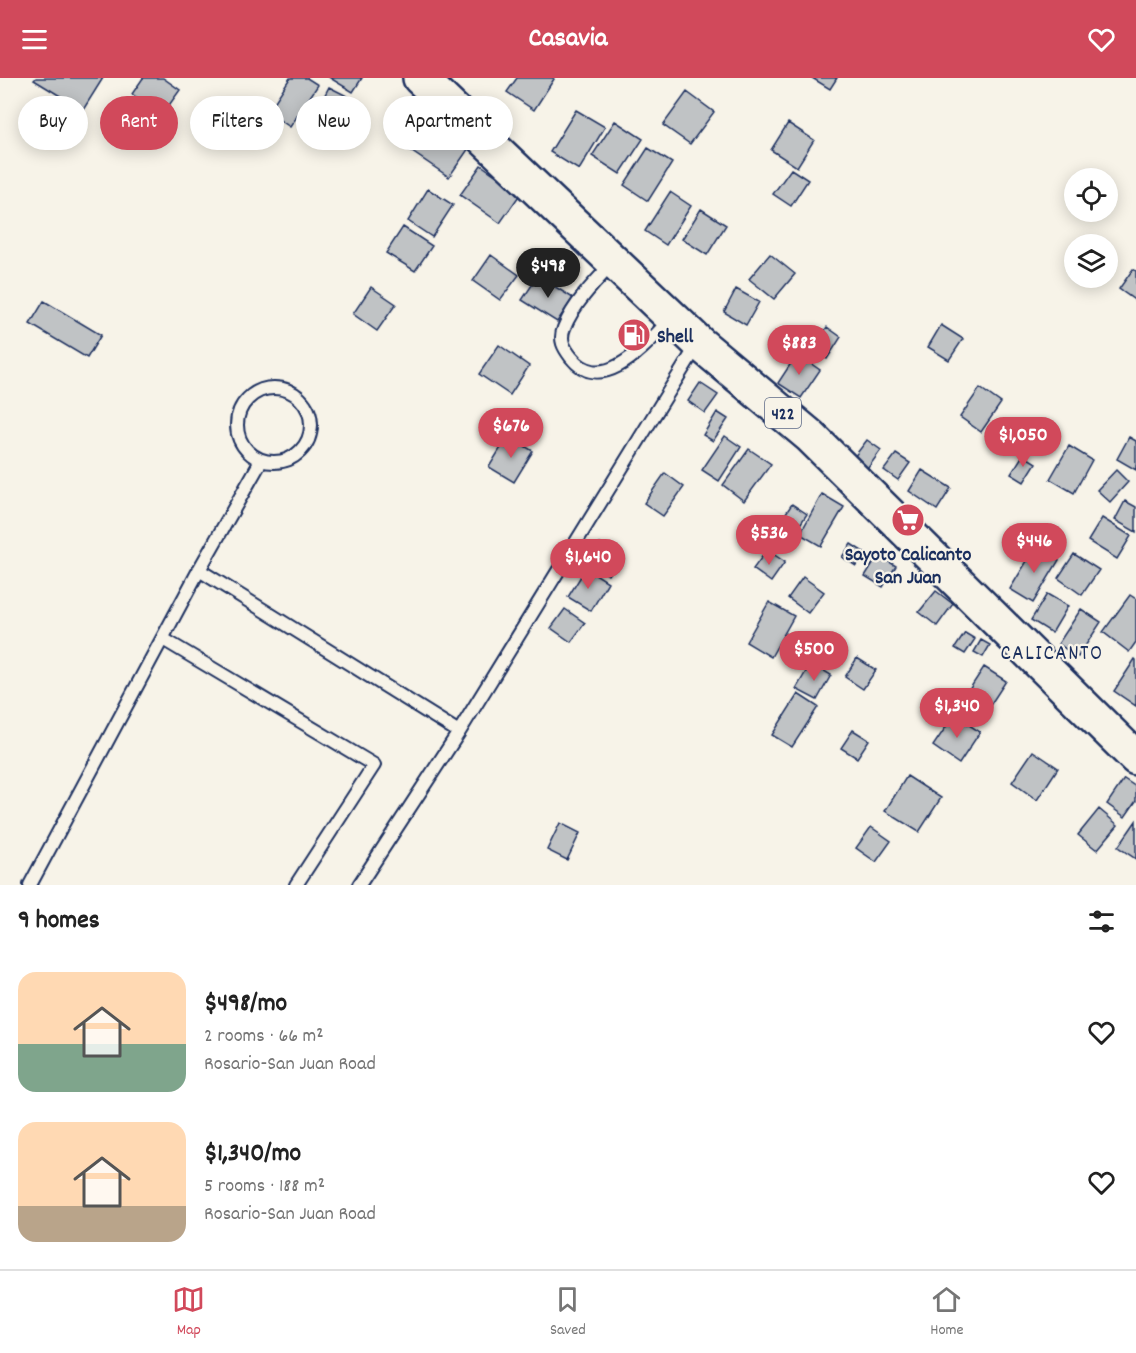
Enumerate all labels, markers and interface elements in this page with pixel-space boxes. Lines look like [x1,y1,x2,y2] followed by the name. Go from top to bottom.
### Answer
[529,20,607,59] text: Casavia
[18,23,51,56] icon: menu
[1085,23,1118,56] icon: heart
[18,96,88,150] chip: Buy
[100,96,178,150] chip: Rent
[190,96,284,150] chip: Filters
[296,96,371,150] chip: New
[383,96,513,150] chip: Apartment
[1064,168,1118,288] map controls
[1064,168,1118,222] button: locate
[1064,234,1118,288] button: layers
[512,248,584,299] pin: $498
[530,253,566,281] text: $498
[616,317,652,353] fuel station icon: Shell
[657,324,694,352] place label: Shell
[763,325,835,376] pin: $883
[781,330,817,358] text: $883
[765,398,801,428] road number: 422
[475,408,547,459] pin: $676
[492,413,530,441] text: $676
[974,417,1072,468] pin: $1,050
[998,422,1048,450] text: $1,050
[890,502,926,538] supermarket icon: Sayoto Calicanto San Juan
[733,515,805,566] pin: $536
[750,520,788,548] text: $536
[998,523,1070,574] pin: $446
[1016,528,1052,556] text: $446
[539,539,637,590] pin: $1,640
[845,542,971,593] place label: Sayoto Calicanto San Juan
[564,544,612,572] text: $1,640
[778,631,850,682] pin: $500
[793,636,835,664] text: $500
[1000,640,1104,670] district label: CALICANTO
[908,688,1006,739] pin: $1,340
[934,693,980,721] text: $1,340
[18,903,100,940] text: 9 homes
[1085,905,1118,938] icon: filters
[204,986,287,1023] text: $498/mo
[66,996,138,1068] icon: home
[1085,1016,1118,1049] icon: heart
[204,1023,324,1051] text: 2 rooms · 66 m²
[204,1051,376,1079] text: Rosario-San Juan Road
[204,1136,301,1173] text: $1,340/mo
[66,1146,138,1218] icon: home
[1085,1166,1118,1199] icon: heart
[204,1173,325,1201] text: 5 rooms · 188 m²
[204,1201,376,1229] text: Rosario-San Juan Road
[172,1283,205,1342] tab: Map
[550,1283,586,1342] tab: Saved
[930,1283,964,1342] tab: Home

